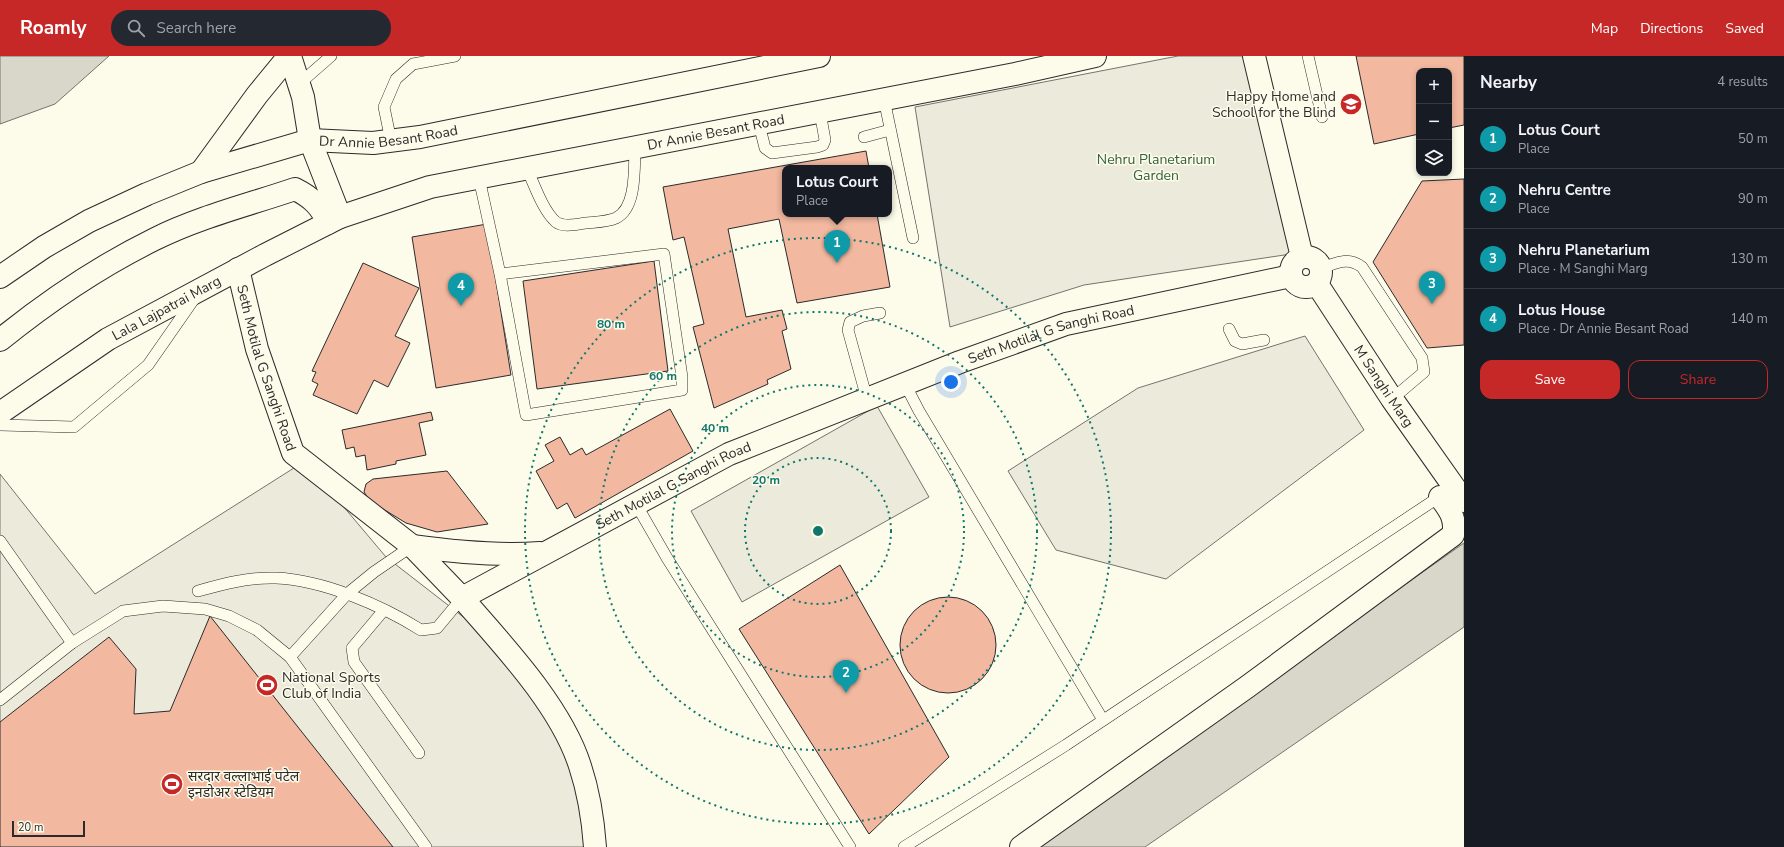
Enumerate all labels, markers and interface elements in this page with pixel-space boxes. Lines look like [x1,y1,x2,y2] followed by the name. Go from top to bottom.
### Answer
[111,10,391,46] search box
[20,15,87,41] text: Roamly
[125,17,147,39] icon: search
[157,18,236,38] text: Search here
[1591,19,1618,38] text: Map
[1640,19,1703,38] text: Directions
[1725,19,1764,38] text: Saved
[1416,68,1452,176] map controls
[1416,68,1452,104] button: +
[1480,71,1537,94] text: Nearby
[1717,73,1768,91] text: 4 results
[1212,87,1336,122] place label: Happy Home and School for the Blind
[1338,91,1364,117] school or university icon: Happy Home and School for the Blind
[1416,104,1452,140] button: −
[645,109,786,154] street label: Dr Annie Besant Road
[319,120,459,153] street label: Dr Annie Besant Road
[1518,120,1600,140] text: Lotus Court
[1489,130,1497,148] text: 1
[1738,130,1768,148] text: 50 m
[1416,140,1452,176] button: layers
[1518,140,1550,158] text: Place
[1097,150,1215,185] park label: Nehru Planetarium Garden
[782,165,892,217] popup
[796,172,878,192] text: Lotus Court
[1518,180,1611,200] text: Nehru Centre
[1489,190,1497,208] text: 2
[1738,190,1768,208] text: 90 m
[796,192,828,210] text: Place
[1518,200,1550,218] text: Place
[824,230,850,263] pin: 1
[1518,240,1650,260] text: Nehru Planetarium
[1489,250,1497,268] text: 3
[1730,250,1768,268] text: 130 m
[1518,260,1648,278] text: Place · M Sanghi Marg
[109,271,224,345] street label: Lala Lajpatrai Marg
[1419,271,1445,304] pin: 3
[448,273,474,306] pin: 4
[233,283,301,454] street label: Seth Motilal G Sanghi Road
[965,300,1136,368] street label: Seth Motilal G Sanghi Road
[1518,300,1605,320] text: Lotus House
[1489,310,1497,328] text: 4
[1730,310,1768,328] text: 140 m
[597,316,625,332] text: 80 m
[1518,320,1689,338] text: Place · Dr Annie Besant Road
[1350,341,1418,431] street label: M Sanghi Marg
[1480,360,1620,399] button: Save
[1628,360,1768,399] button: Share
[649,368,677,384] text: 60 m
[941,372,961,392] your location
[701,420,729,436] text: 40 m
[592,437,754,534] street label: Seth Motilal G Sanghi Road
[752,472,780,488] text: 20 m
[811,524,825,538] centre of rings
[833,660,859,693] pin: 2
[282,668,381,703] place label: National Sports Club of India
[254,672,280,698] sports icon: National Sports Club of India
[188,767,300,802] place label: सरदार वल्लाभाई पटेल इनडोअर स्टेडियम
[159,771,185,797] sports icon: सरदार वल्लाभाई पटेल इनडोअर स्टेडियम
[12,819,85,838] scale bar
[18,820,43,835] text: 20 m

